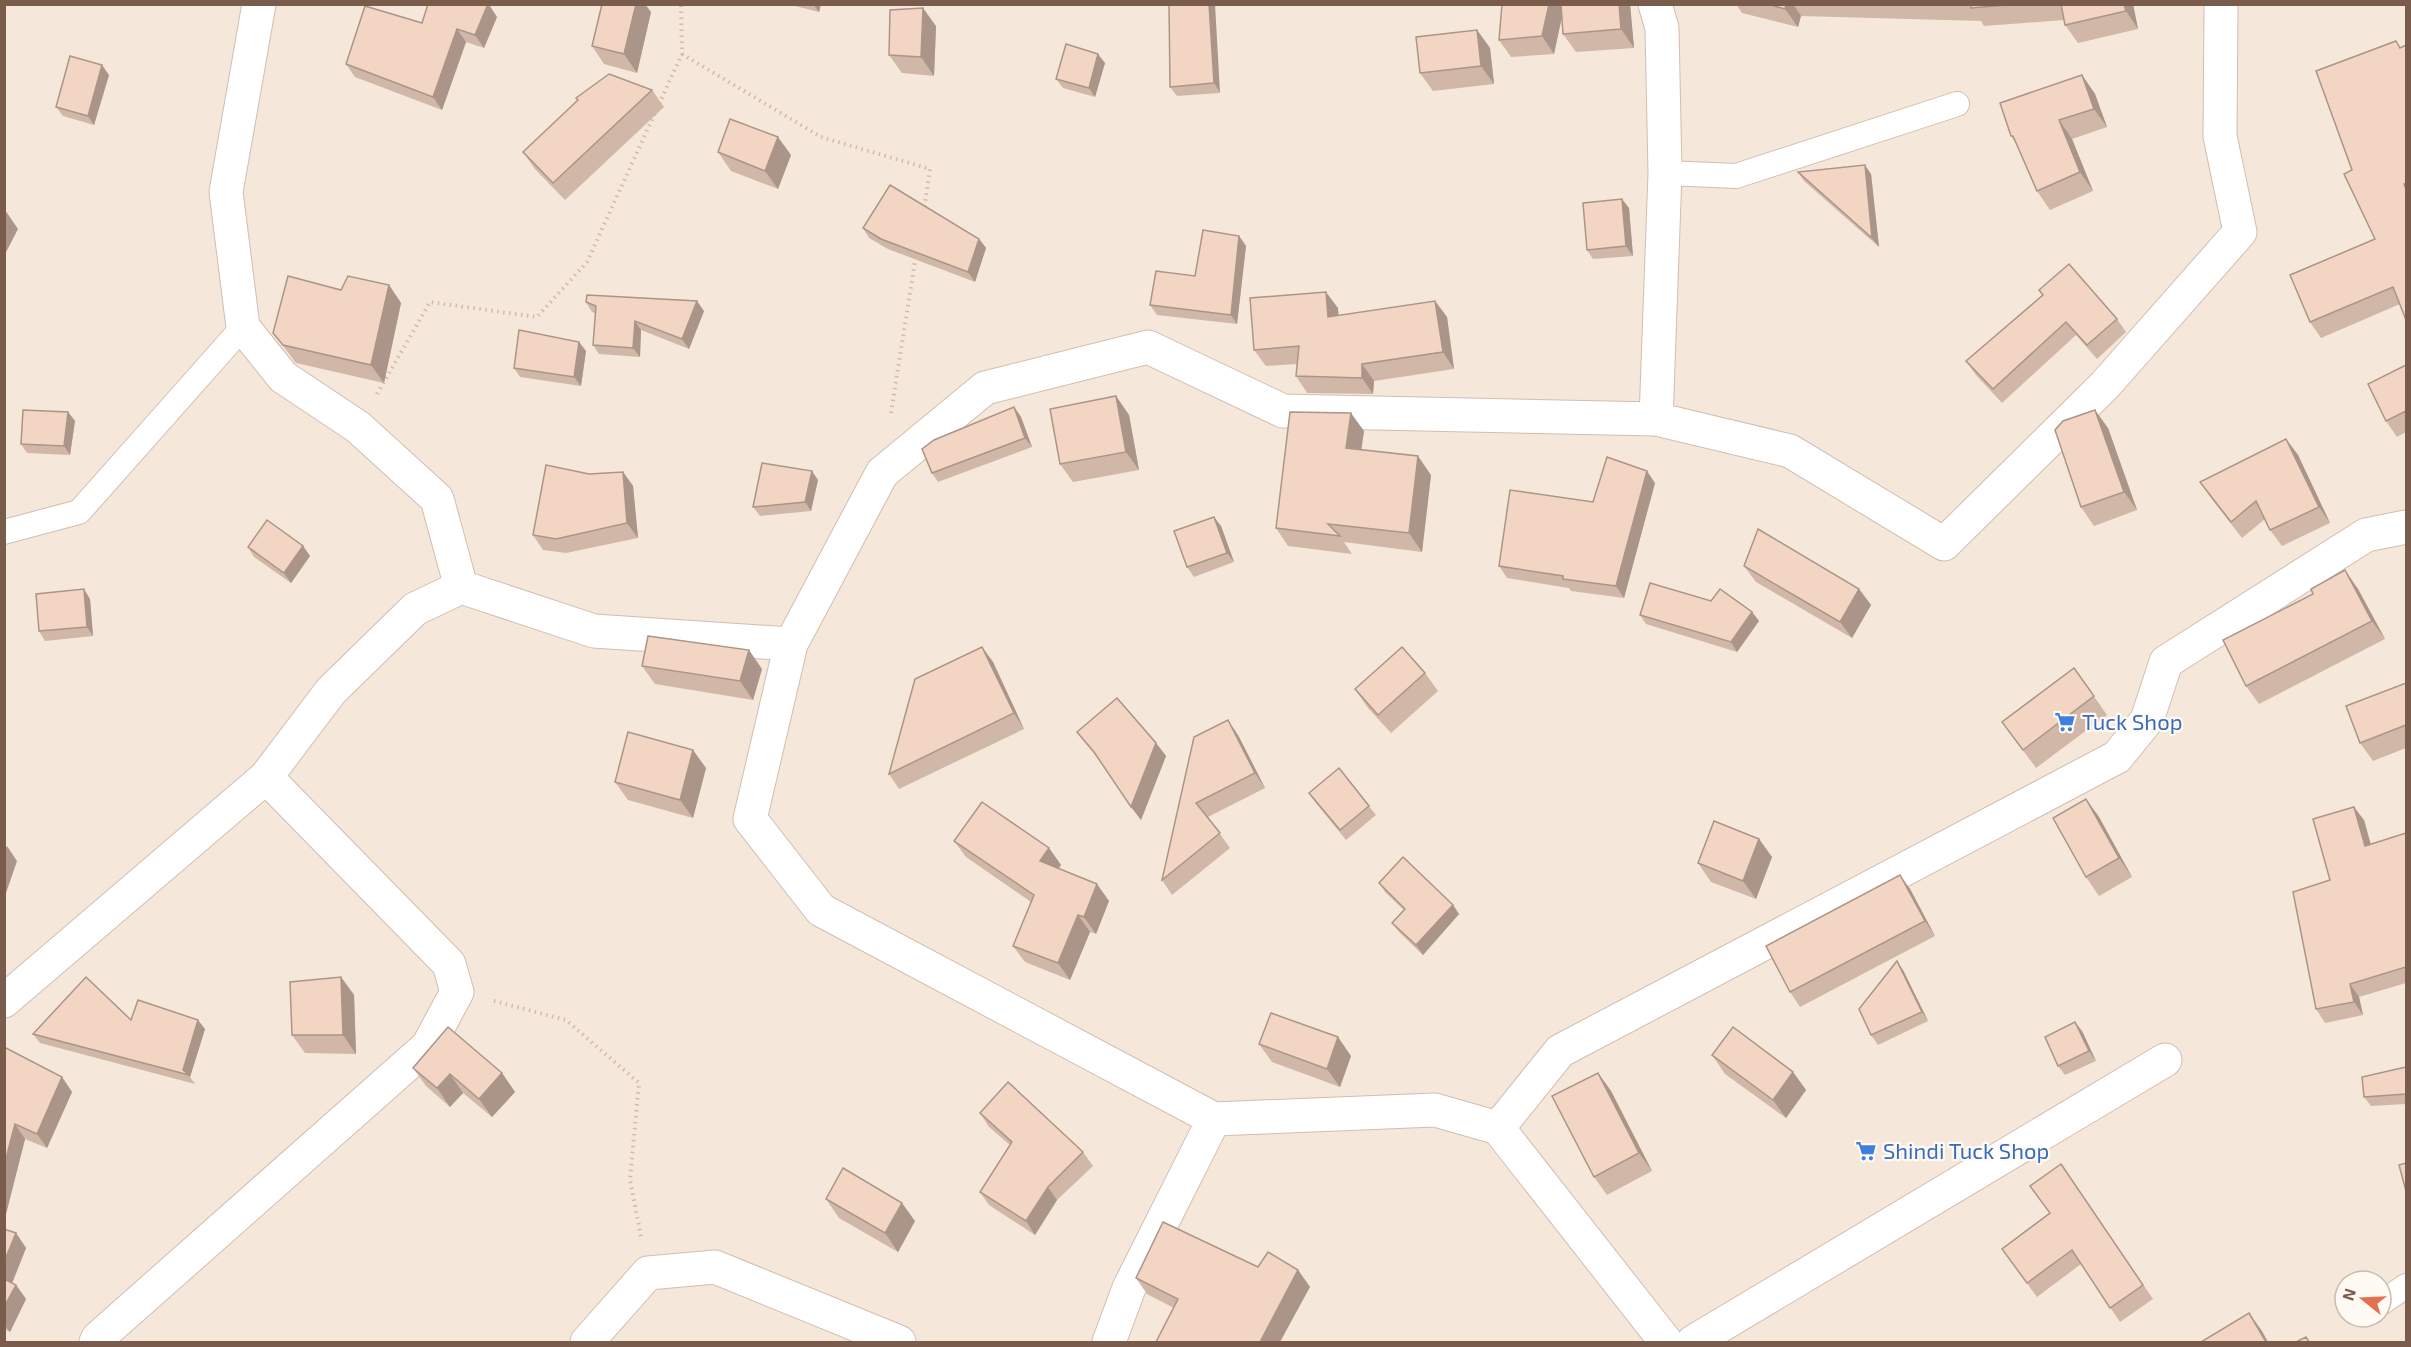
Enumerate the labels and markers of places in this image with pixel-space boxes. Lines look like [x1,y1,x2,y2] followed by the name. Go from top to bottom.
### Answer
[2082,708,2182,734] place label: Tuck Shop
[2053,710,2077,734] supermarket icon: Tuck Shop
[1883,1137,2049,1163] place label: Shindi Tuck Shop
[1854,1139,1878,1163] supermarket icon: Shindi Tuck Shop

